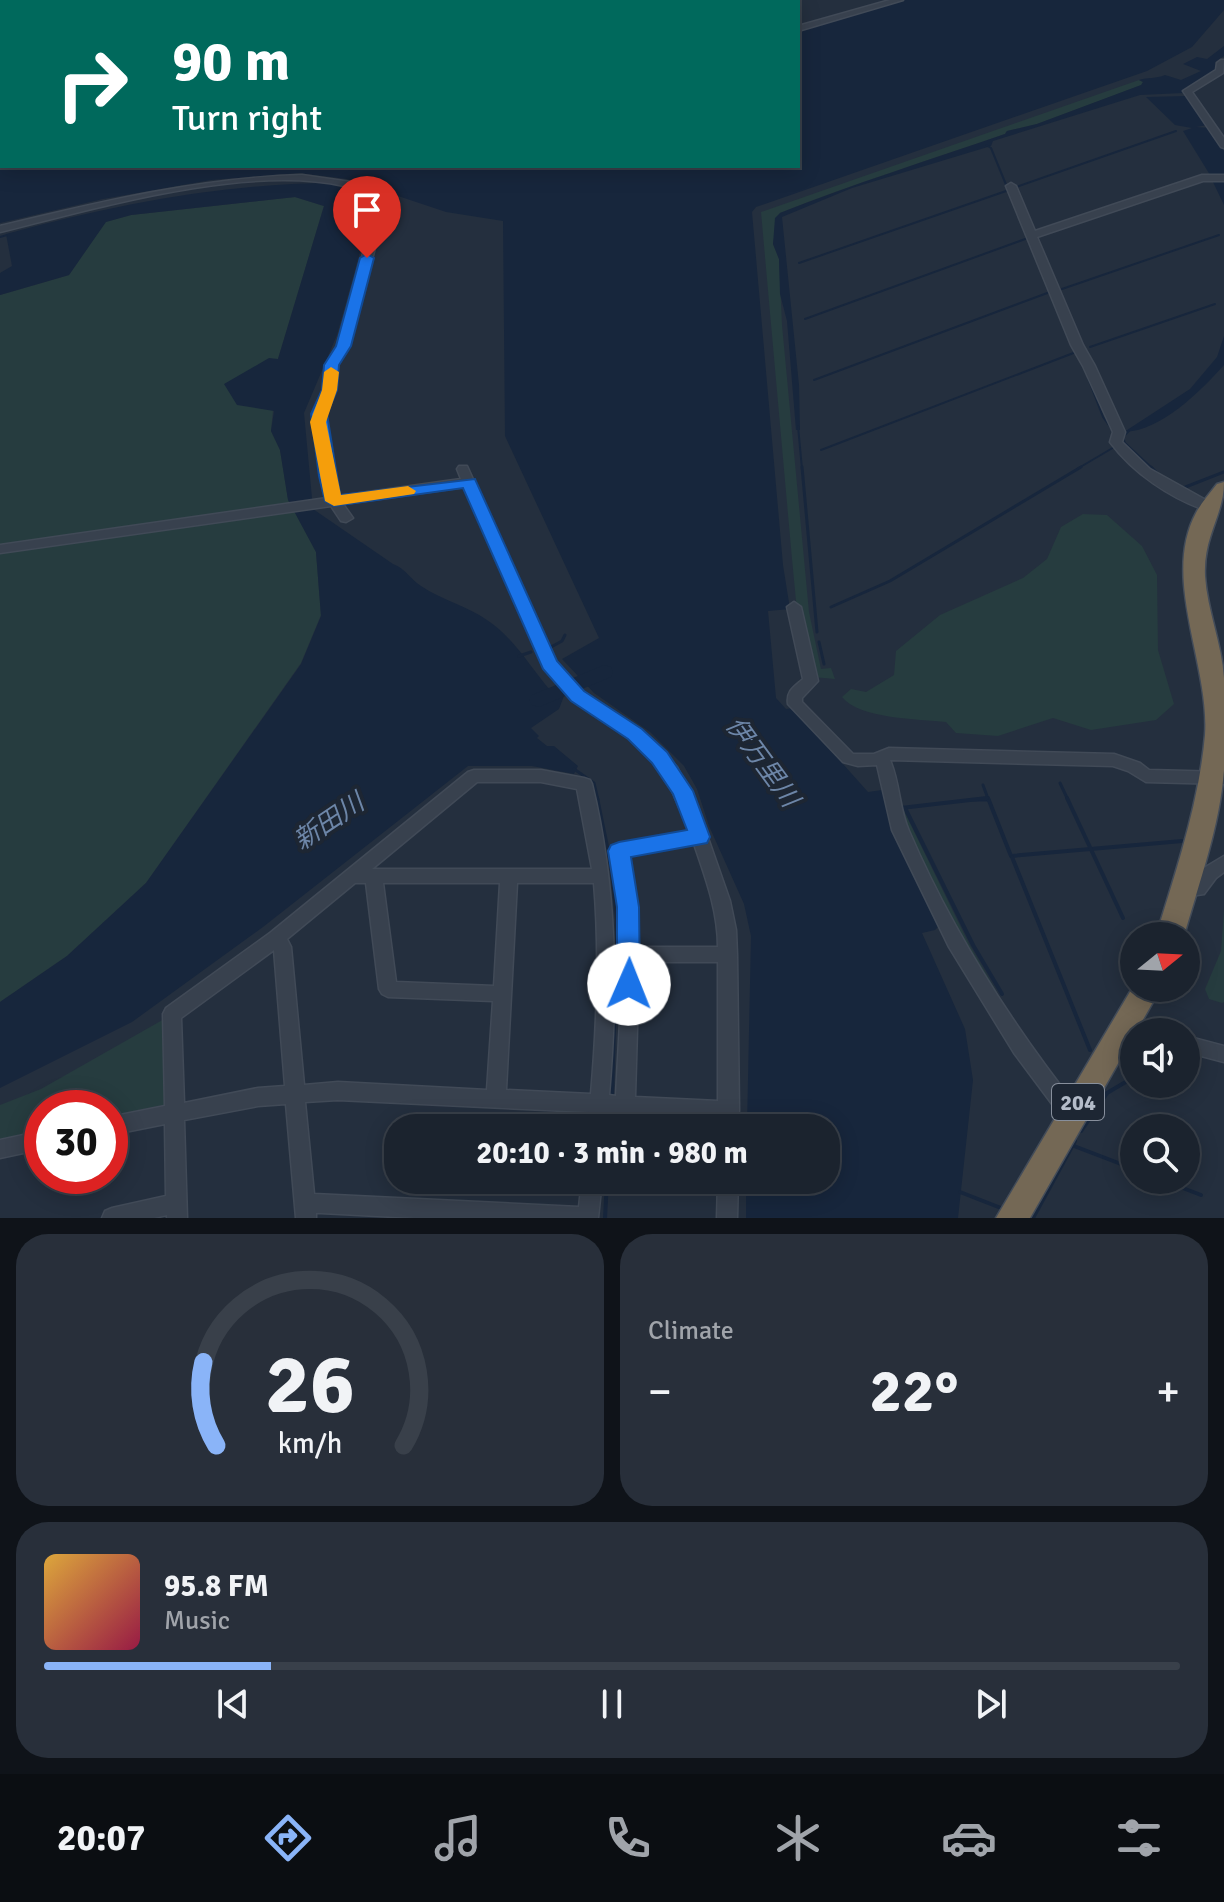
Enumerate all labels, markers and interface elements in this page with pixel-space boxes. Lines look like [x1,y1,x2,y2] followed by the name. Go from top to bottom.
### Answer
[172,27,290,96] text: 90 m
[40,32,144,136] icon: right
[172,96,322,141] text: Turn right
[333,176,401,258] pin
[345,188,389,232] icon: arrive
[718,711,807,816] water label: 伊万里川
[288,785,373,857] water label: 新田川
[1120,922,1200,1002] north arrow
[1120,922,1200,1194] map controls
[587,942,671,1026] position arrow
[1120,1018,1200,1098] button: sound
[1052,1084,1104,1120] road number: 204
[24,1090,128,1194] speed limit sign: 30
[1120,1114,1200,1194] button: search
[476,1135,748,1172] text: 20:10 · 3 min · 980 m
[648,1315,734,1347] text: Climate
[265,1334,355,1436] text: 26
[870,1355,958,1429] text: 22°
[648,1365,672,1419] text: −
[1156,1365,1180,1419] text: +
[278,1426,342,1461] text: km/h
[164,1568,269,1605] text: 95.8 FM
[164,1605,230,1637] text: Music
[211,1682,255,1726] icon: previous
[590,1682,634,1726] icon: pause
[969,1682,1013,1726] icon: next
[260,1810,316,1866] icon: directions
[430,1810,486,1866] icon: music
[600,1810,656,1866] icon: phone
[770,1810,826,1866] icon: climate
[941,1810,997,1866] icon: car
[1111,1810,1167,1866] icon: filters
[57,1816,145,1861] text: 20:07

